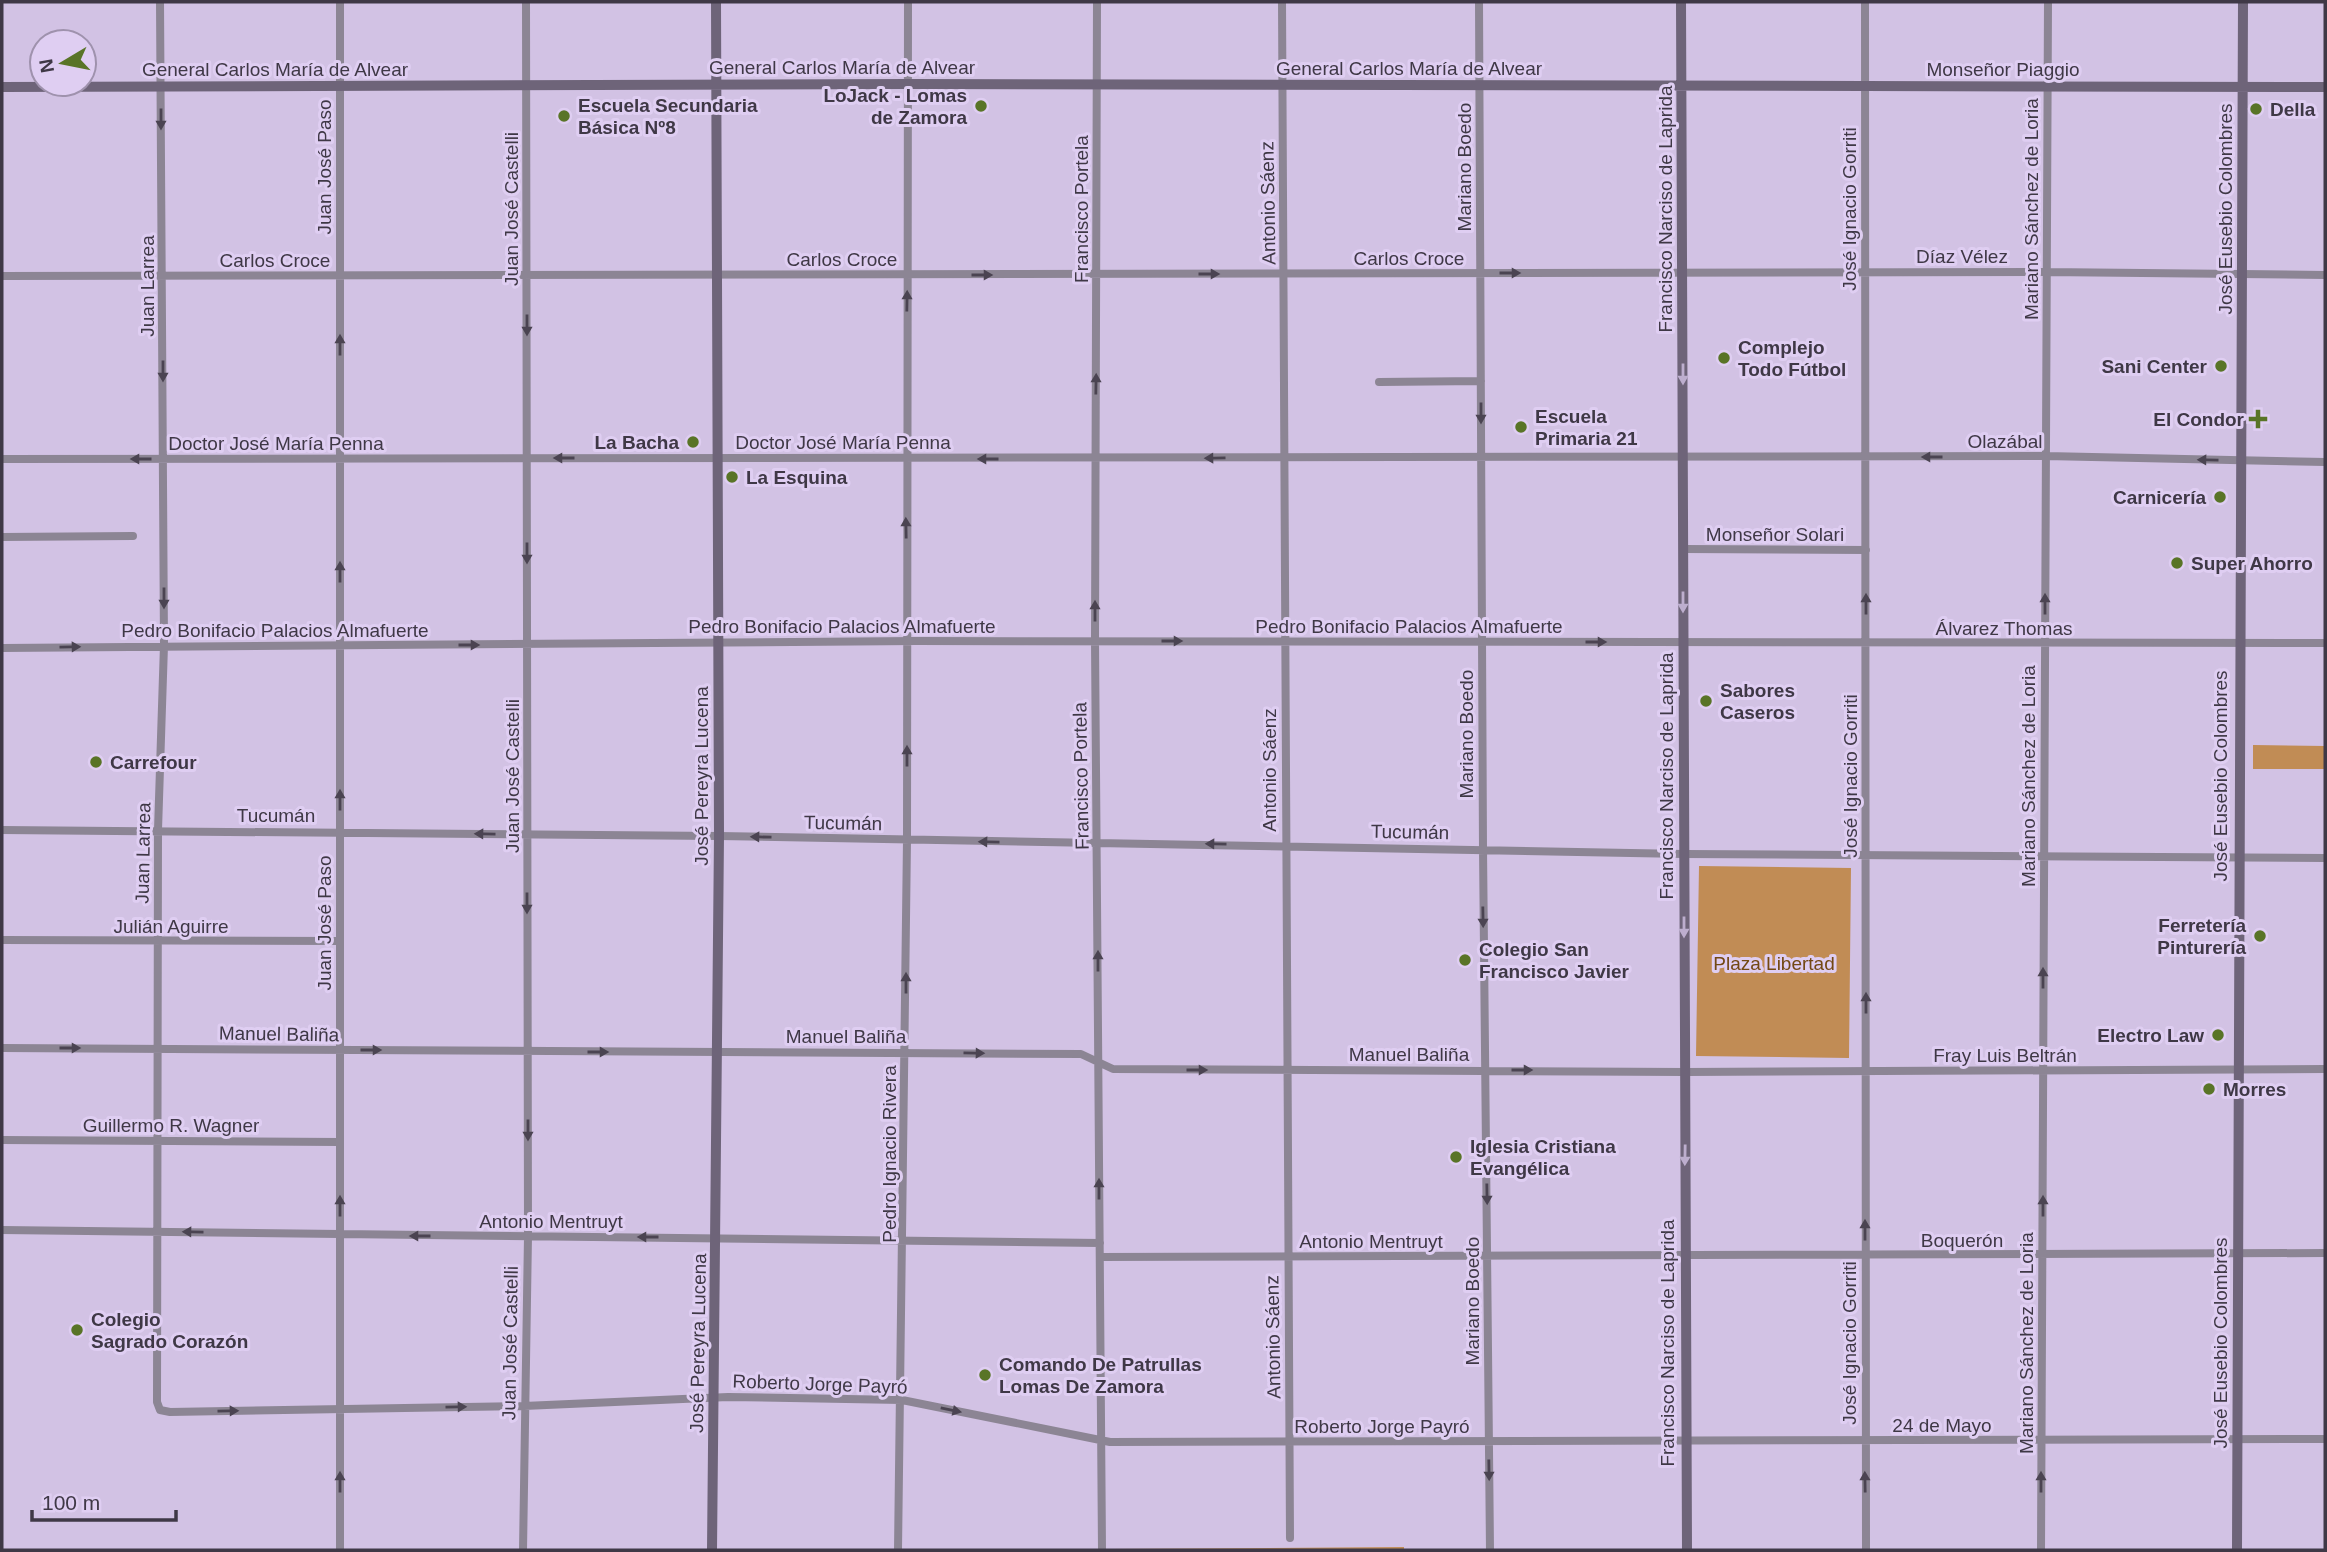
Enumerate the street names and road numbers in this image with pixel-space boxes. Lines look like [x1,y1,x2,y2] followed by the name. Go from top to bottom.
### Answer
[709,57,976,78] street label: General Carlos María de Alvear
[1276,58,1543,79] street label: General Carlos María de Alvear
[142,59,409,80] street label: General Carlos María de Alvear
[1926,59,2080,80] street label: Monseñor Piaggio
[1655,85,1676,333] street label: Francisco Narciso de Laprida
[2021,98,2042,320] street label: Mariano Sánchez de Loria
[314,99,335,235] street label: Juan José Paso
[1454,103,1475,231] street label: Mariano Boedo
[2215,103,2236,315] street label: José Eusebio Colombres
[1839,127,1860,291] street label: José Ignacio Gorriti
[501,132,522,286] street label: Juan José Castelli
[1071,135,1092,283] street label: Francisco Portela
[1256,141,1280,265] street label: Antonio Sáenz
[137,235,158,337] street label: Juan Larrea
[1916,246,2008,267] street label: Díaz Vélez
[1354,248,1464,269] street label: Carlos Croce
[787,249,897,270] street label: Carlos Croce
[220,250,330,271] street label: Carlos Croce
[1968,431,2043,452] street label: Olazábal
[735,432,951,453] street label: Doctor José María Penna
[168,433,384,454] street label: Doctor José María Penna
[1706,524,1844,545] street label: Monseñor Solari
[688,616,996,637] street label: Pedro Bonifacio Palacios Almafuerte
[1255,616,1563,637] street label: Pedro Bonifacio Palacios Almafuerte
[1936,618,2072,639] street label: Álvarez Thomas
[121,620,429,641] street label: Pedro Bonifacio Palacios Almafuerte
[1656,652,1677,900] street label: Francisco Narciso de Laprida
[2018,665,2039,887] street label: Mariano Sánchez de Loria
[1456,670,1477,798] street label: Mariano Boedo
[2210,670,2231,882] street label: José Eusebio Colombres
[691,686,712,866] street label: José Pereyra Lucena
[1840,694,1861,858] street label: José Ignacio Gorriti
[502,699,523,853] street label: Juan José Castelli
[1069,701,1093,850] street label: Francisco Portela
[1259,708,1280,832] street label: Antonio Sáenz
[132,802,154,904] street label: Juan Larrea
[237,805,315,826] street label: Tucumán
[804,812,882,834] street label: Tucumán
[1371,821,1449,843] street label: Tucumán
[314,855,335,991] street label: Juan José Paso
[113,916,229,937] street label: Julián Aguirre
[219,1022,340,1046] street label: Manuel Baliña
[786,1026,907,1047] street label: Manuel Baliña
[1349,1044,1470,1065] street label: Manuel Baliña
[1933,1045,2077,1066] street label: Fray Luis Beltrán
[879,1065,900,1243] street label: Pedro Ignacio Rivera
[83,1115,260,1136] street label: Guillermo R. Wagner
[479,1211,624,1232] street label: Antonio Mentruyt
[1657,1219,1678,1467] street label: Francisco Narciso de Laprida
[1921,1230,2003,1251] street label: Boquerón
[1299,1231,1444,1252] street label: Antonio Mentruyt
[2016,1232,2037,1454] street label: Mariano Sánchez de Loria
[1462,1237,1483,1365] street label: Mariano Boedo
[2210,1237,2231,1449] street label: José Eusebio Colombres
[686,1253,710,1433] street label: José Pereyra Lucena
[1839,1261,1860,1425] street label: José Ignacio Gorriti
[498,1266,522,1420] street label: Juan José Castelli
[1261,1275,1285,1399] street label: Antonio Sáenz
[732,1370,908,1398] street label: Roberto Jorge Payró
[1892,1415,1992,1436] street label: 24 de Mayo
[1294,1416,1470,1437] street label: Roberto Jorge Payró

